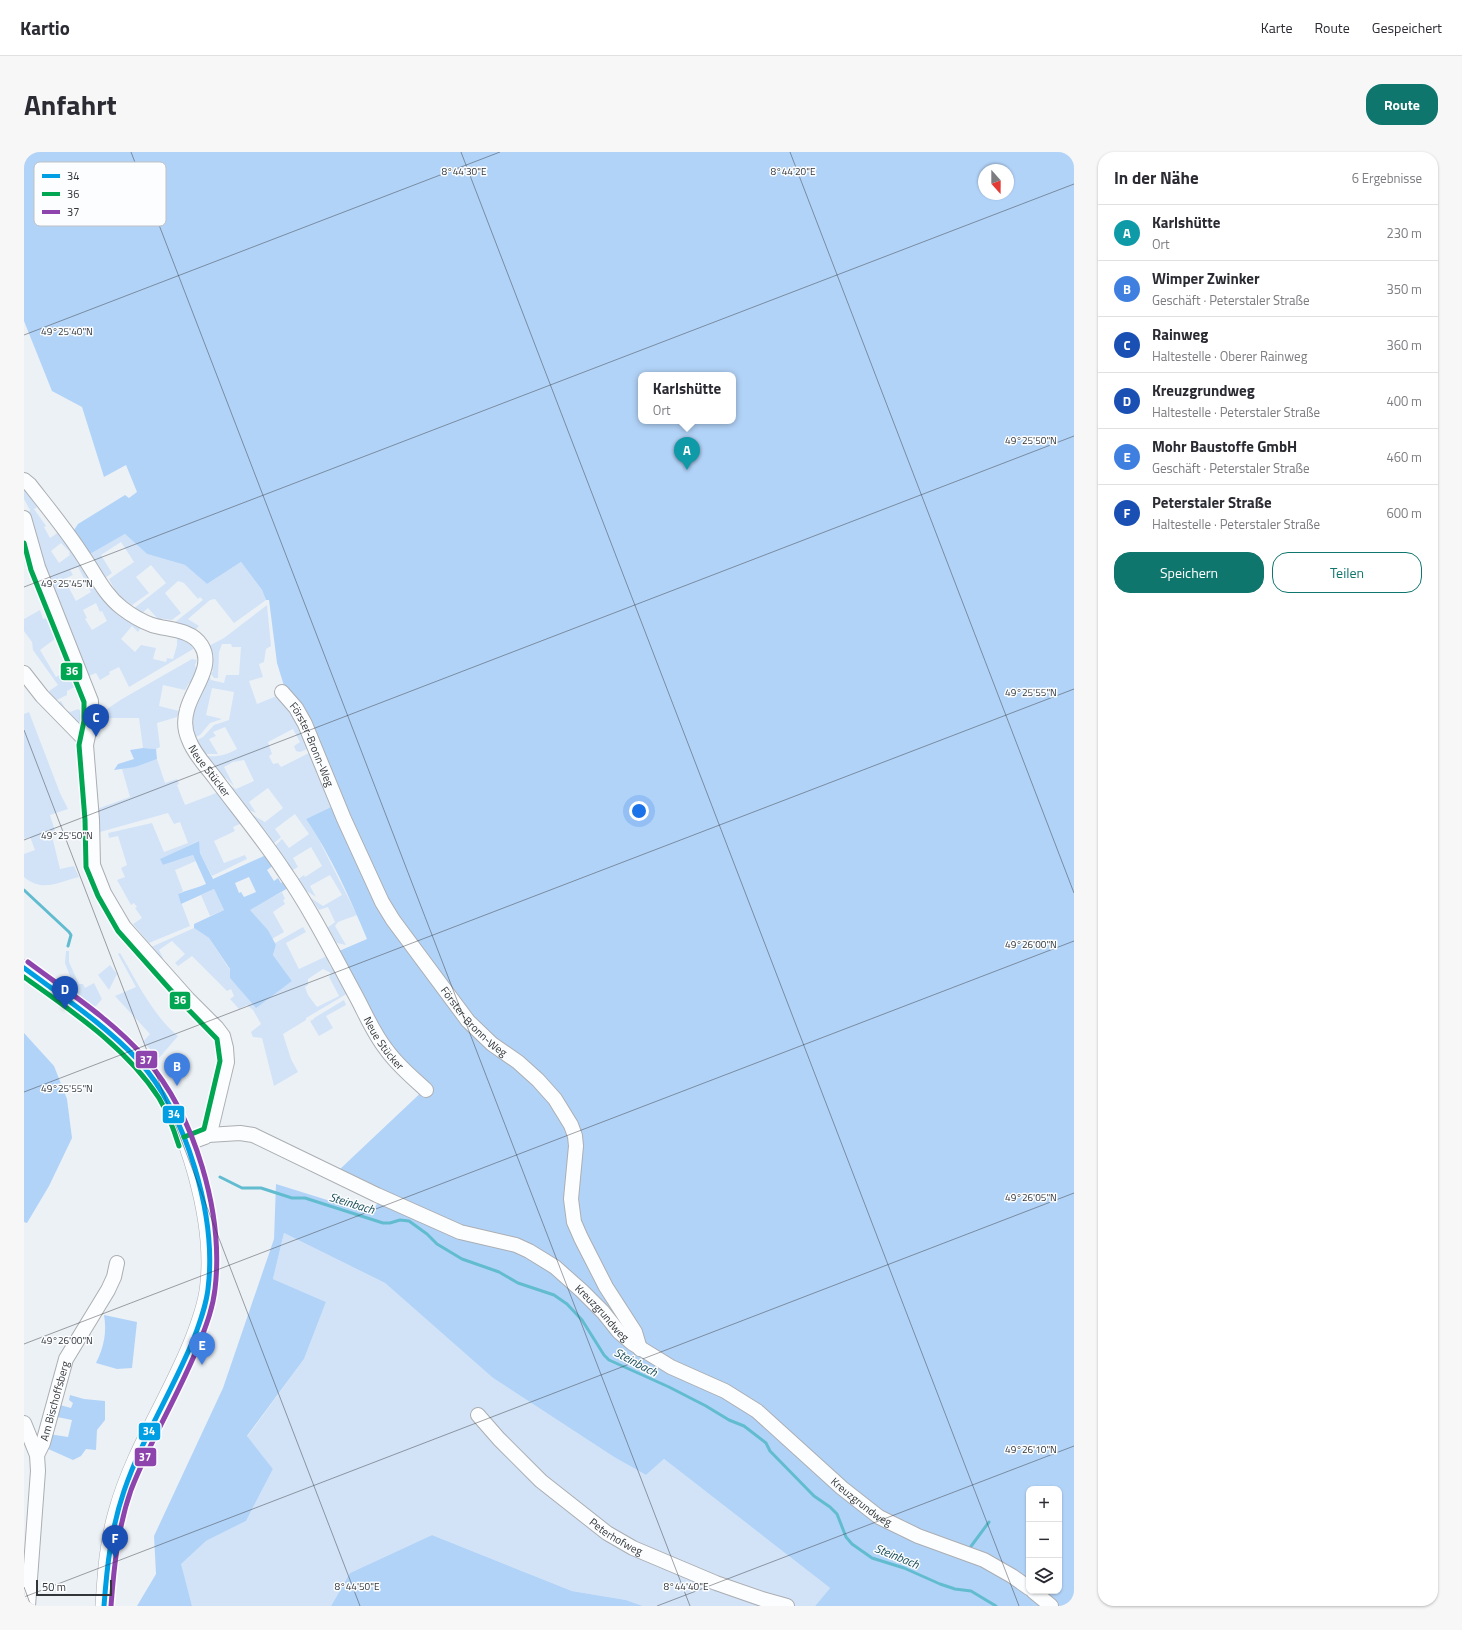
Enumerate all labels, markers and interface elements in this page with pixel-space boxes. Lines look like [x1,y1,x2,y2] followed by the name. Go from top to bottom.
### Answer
[20,13,70,42] text: Kartio
[1261,17,1293,38] text: Karte
[1315,17,1350,38] text: Route
[1372,17,1442,38] text: Gespeichert
[24,83,117,126] text: Anfahrt
[1366,84,1438,125] button: Route
[34,162,166,226] legend
[442,164,487,179] text: 8°44'30"E
[771,164,816,179] text: 8°44'20"E
[978,164,1014,200] north arrow
[1114,165,1199,191] text: In der Nähe
[67,168,79,184] text: 34
[1352,168,1422,188] text: 6 Ergebnisse
[67,186,79,202] text: 36
[67,204,79,220] text: 37
[1152,211,1220,234] text: Karlshütte
[1123,223,1131,243] text: A
[1386,223,1422,243] text: 230 m
[1152,234,1170,254] text: Ort
[1152,267,1260,290] text: Wimper Zwinker
[1123,279,1131,299] text: B
[1386,279,1422,299] text: 350 m
[1152,290,1310,310] text: Geschäft · Peterstaler Straße
[1152,323,1208,346] text: Rainweg
[41,324,93,339] text: 49°25'40"N
[1123,335,1131,355] text: C
[1386,335,1422,355] text: 360 m
[1152,346,1307,366] text: Haltestelle · Oberer Rainweg
[638,372,736,424] popup
[653,377,721,400] text: Karlshütte
[1152,379,1255,402] text: Kreuzgrundweg
[1123,391,1131,411] text: D
[1386,391,1422,411] text: 400 m
[653,400,670,420] text: Ort
[1152,402,1320,422] text: Haltestelle · Peterstaler Straße
[1005,433,1057,448] text: 49°25'50"N
[1152,435,1297,458] text: Mohr Baustoffe GmbH
[674,437,700,470] pin: A
[1123,447,1131,467] text: E
[1386,447,1422,467] text: 460 m
[1152,458,1310,478] text: Geschäft · Peterstaler Straße
[1152,491,1272,514] text: Peterstaler Straße
[1124,503,1130,523] text: F
[1386,503,1422,523] text: 600 m
[1152,514,1320,534] text: Haltestelle · Peterstaler Straße
[1114,552,1264,593] button: Speichern
[1272,552,1422,593] button: Teilen
[41,576,93,591] text: 49°25'45"N
[60,662,83,681] line badge: 36
[66,663,78,679] text: 36
[1005,685,1057,700] text: 49°25'55"N
[286,698,338,789] street label: Förster-Bronn-Weg
[83,704,109,737] pin: C
[184,742,235,800] street label: Neue Stücker
[629,801,649,821] your location
[41,828,93,843] text: 49°25'50"N
[1005,937,1057,952] text: 49°26'00"N
[52,976,78,1009] pin: D
[437,983,511,1060] street label: Förster-Bronn-Weg
[169,991,191,1010] line badge: 36
[174,992,186,1008] text: 36
[360,1014,408,1073] street label: Neue Stücker
[135,1050,158,1069] line badge: 37
[140,1052,152,1068] text: 37
[164,1053,190,1086] pin: B
[41,1081,93,1096] text: 49°25'55"N
[162,1105,185,1124] line badge: 34
[168,1106,180,1122] text: 34
[327,1187,378,1219] water label: Steinbach
[1005,1190,1057,1205] text: 49°26'05"N
[572,1281,633,1345] street label: Kreuzgrundweg
[189,1332,215,1365] pin: E
[41,1333,93,1348] text: 49°26'00"N
[611,1343,662,1382] water label: Steinbach
[36,1359,73,1443] street label: Am Bischoffsberg
[138,1422,161,1441] line badge: 34
[143,1423,155,1439] text: 34
[1005,1442,1057,1457] text: 49°26'10"N
[134,1447,157,1467] line badge: 37
[139,1449,151,1465] text: 37
[827,1474,895,1530] street label: Kreuzgrundweg
[1026,1486,1062,1594] map controls
[1026,1486,1062,1522] button: +
[586,1514,645,1559] street label: Peterhofweg
[1026,1522,1062,1558] button: −
[102,1525,128,1558] pin: F
[872,1538,923,1574] water label: Steinbach
[1026,1558,1062,1594] button: layers
[36,1578,112,1597] scale bar
[42,1579,66,1595] text: 50 m
[335,1579,380,1594] text: 8°44'50"E
[664,1579,709,1594] text: 8°44'40"E

